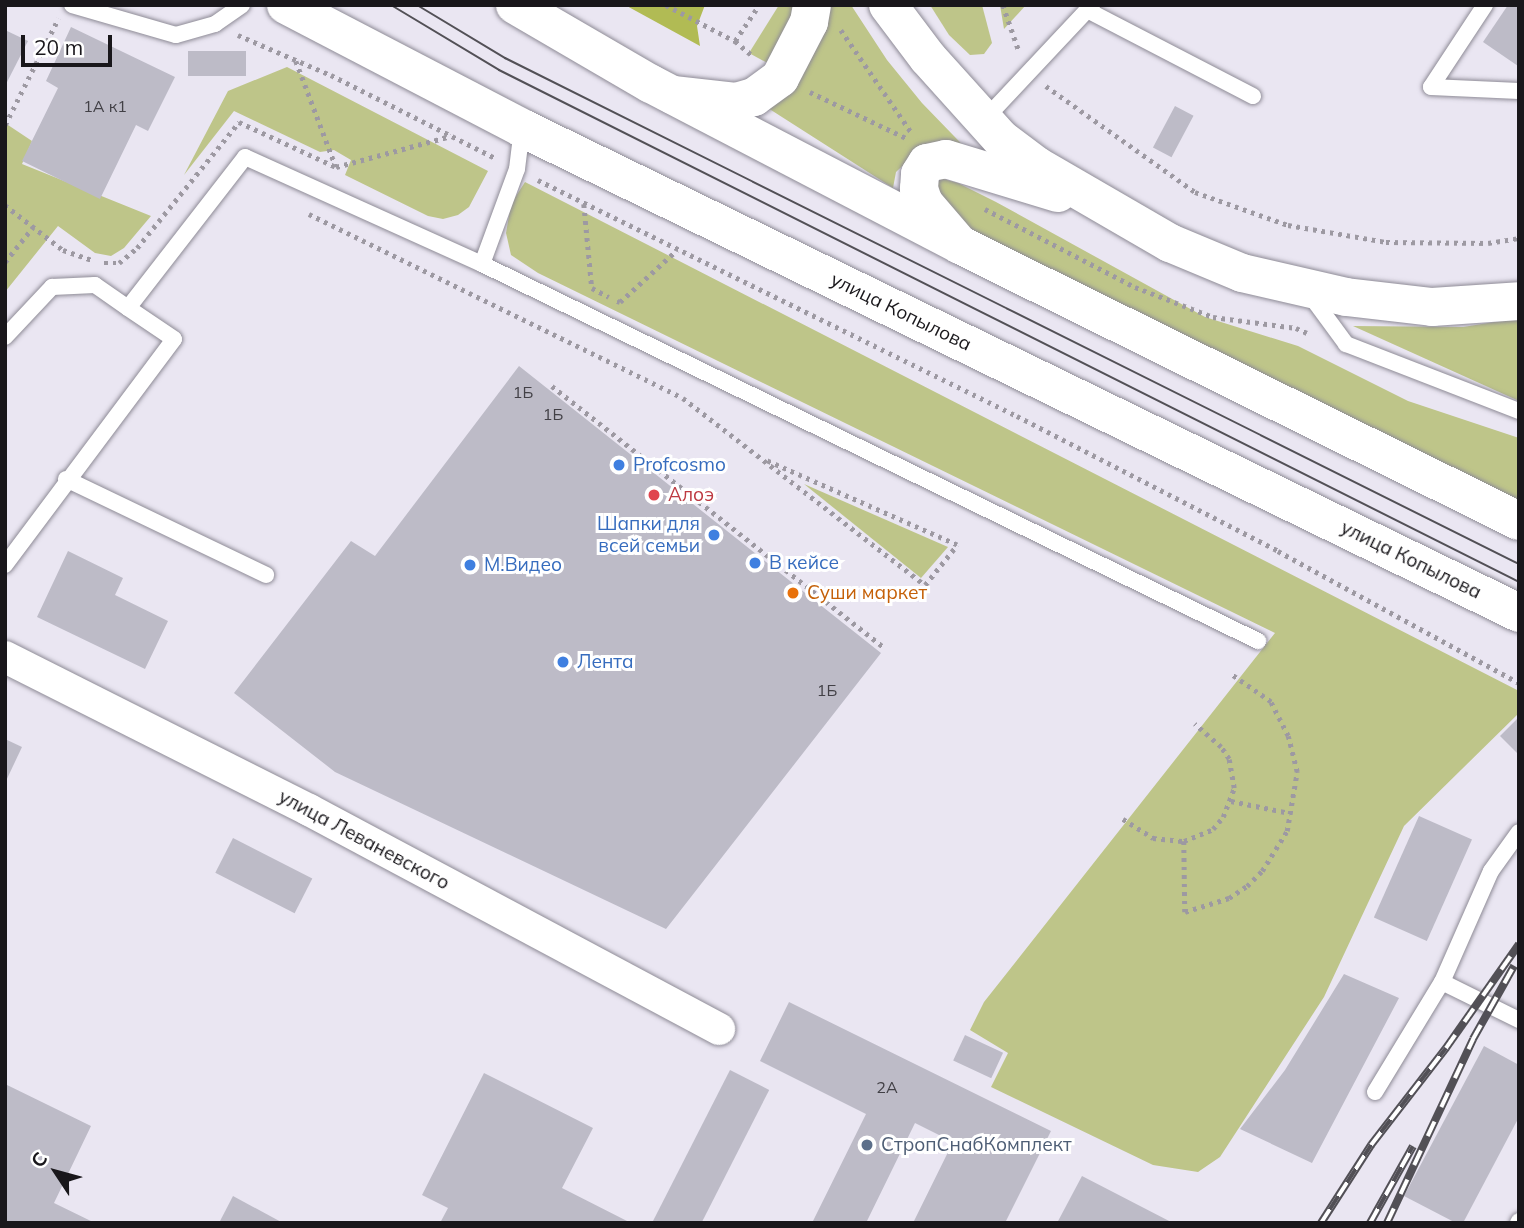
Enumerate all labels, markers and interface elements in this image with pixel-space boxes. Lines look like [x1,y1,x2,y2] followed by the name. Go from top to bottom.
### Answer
[24,21,116,65] scale bar
[34,34,83,60] text: 20 m
[83,96,127,116] house number: 1А к1
[827,268,975,356] street label: улица Копылова
[513,382,533,402] house number: 1Б
[543,404,563,424] house number: 1Б
[633,454,726,476] place label: Profcosmo
[611,457,627,473] marker: Profcosmo
[668,484,714,506] place label: Алоэ
[646,487,662,503] marker: Алоэ
[597,513,700,557] place label: Шапки для всей семьи
[1337,516,1485,604] street label: улица Копылова
[706,527,722,543] marker: Шапки для всей семьи
[769,552,839,574] place label: В кейсе
[484,554,562,576] place label: М.Видео
[747,555,763,571] marker: В кейсе
[462,557,478,573] marker: М.Видео
[807,582,927,604] place label: Суши маркет
[785,585,801,601] marker: Суши маркет
[577,651,634,673] place label: Лента
[555,654,571,670] marker: Лента
[817,680,837,700] house number: 1Б
[275,785,453,895] street label: улица Леваневского
[876,1077,898,1097] house number: 2А
[881,1134,1072,1156] place label: СтропСнабКомплект
[21,1137,91,1207] north arrow
[859,1137,875,1153] marker: СтропСнабКомплект
[25,1147,53,1172] text: С

